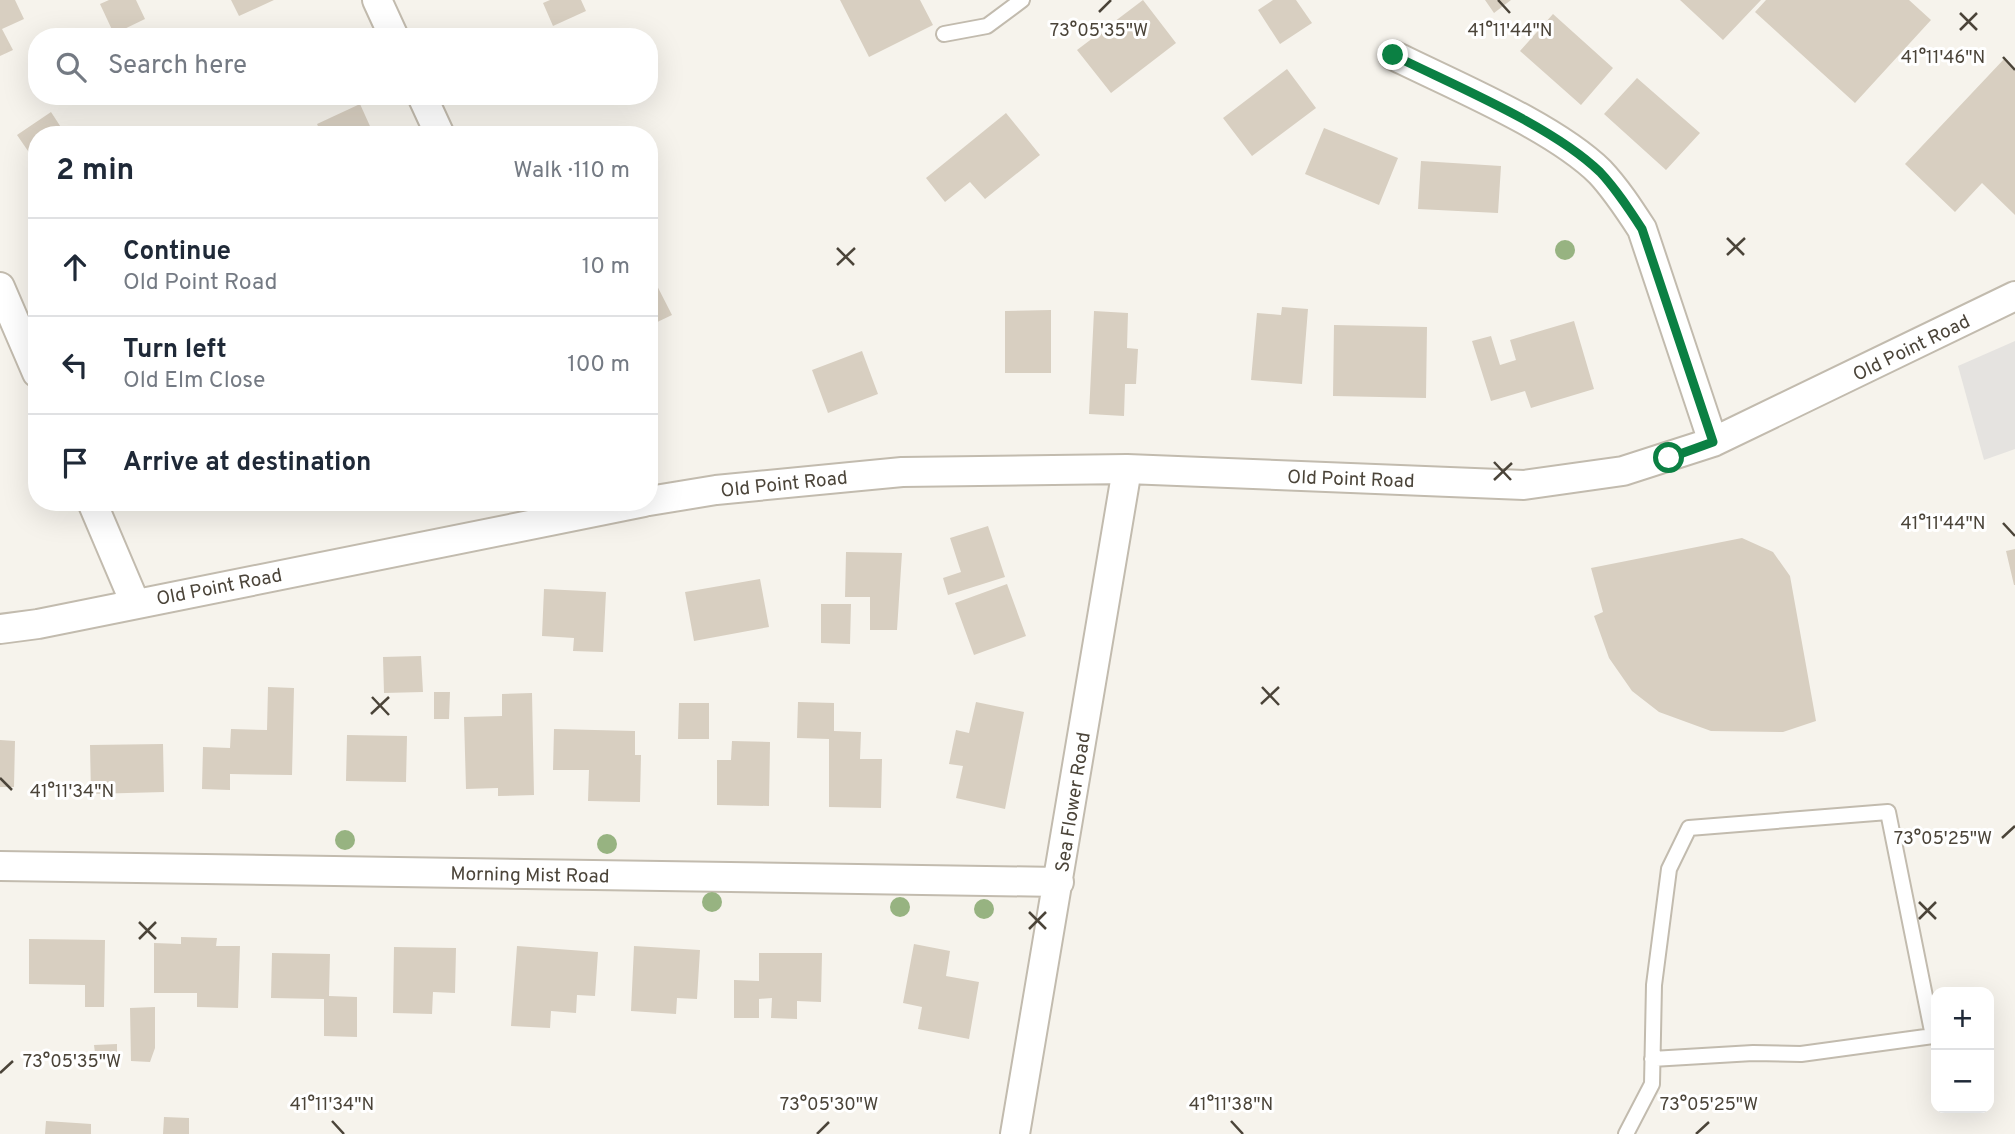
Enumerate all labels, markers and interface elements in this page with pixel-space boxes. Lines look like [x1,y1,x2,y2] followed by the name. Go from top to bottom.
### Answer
[1050,20,1148,43] text: 73°05'35"W
[1468,20,1552,43] text: 41°11'44"N
[28,28,658,105] search box
[1377,39,1408,70] route end
[1901,47,1985,70] text: 41°11'46"N
[52,48,90,86] icon: search
[108,50,247,83] text: Search here
[56,153,134,190] text: 2 min
[513,157,630,186] text: Walk · 110 m
[123,236,231,269] text: Continue
[56,248,94,286] icon: ahead
[582,253,630,282] text: 10 m
[123,269,277,298] text: Old Point Road
[1849,310,1974,388] street label: Old Point Road
[123,334,227,367] text: Turn left
[56,346,94,384] icon: left
[567,351,630,380] text: 100 m
[123,367,265,396] text: Old Elm Close
[1653,442,1684,473] route start
[56,444,94,482] icon: arrive
[123,447,371,480] text: Arrive at destination
[720,466,849,504] street label: Old Point Road
[1287,466,1415,494] street label: Old Point Road
[1901,513,1985,536] text: 41°11'44"N
[155,564,284,612] street label: Old Point Road
[1051,731,1097,874] street label: Sea Flower Road
[30,781,114,804] text: 41°11'34"N
[1894,828,1992,851] text: 73°05'25"W
[450,863,610,889] street label: Morning Mist Road
[1931,987,1994,1113] map controls
[1931,987,1994,1050] button: +
[1931,1050,1994,1113] button: −
[23,1051,121,1074] text: 73°05'35"W
[290,1094,374,1117] text: 41°11'34"N
[780,1094,878,1117] text: 73°05'30"W
[1189,1094,1273,1117] text: 41°11'38"N
[1660,1094,1758,1117] text: 73°05'25"W

